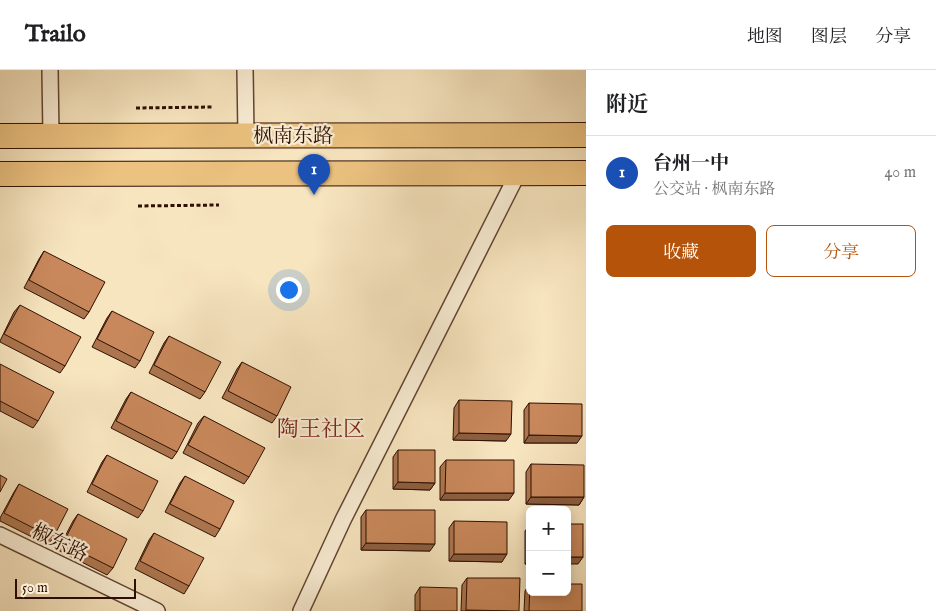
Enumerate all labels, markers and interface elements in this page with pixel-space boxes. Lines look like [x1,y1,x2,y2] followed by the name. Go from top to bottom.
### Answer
[25,19,86,50] text: Trailo
[747,26,783,49] text: 地图
[811,26,847,49] text: 图层
[875,26,911,49] text: 分享
[606,92,648,119] text: 附近
[253,124,333,149] street label: 枫南东路
[653,152,729,176] text: 台州一中
[298,154,330,195] pin: 1
[619,163,625,183] text: 1
[884,163,916,183] text: 40 m
[653,180,776,200] text: 公交站 · 枫南东路
[606,225,756,277] button: 收藏
[766,225,916,277] button: 分享
[276,277,302,303] your location
[277,416,365,444] district label: 陶王社区
[526,506,571,596] map controls
[526,506,571,551] button: +
[27,519,92,568] street label: 椒东路
[526,551,571,596] button: −
[15,576,136,599] scale bar
[22,579,48,597] text: 50 m

